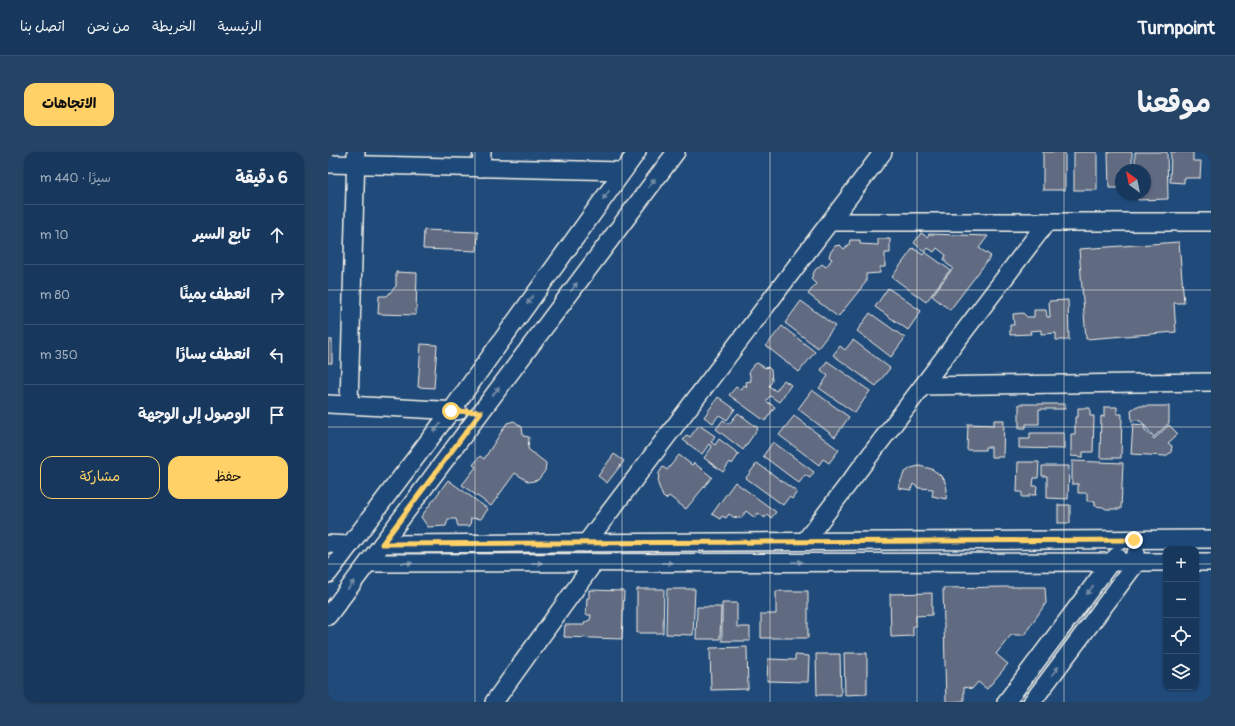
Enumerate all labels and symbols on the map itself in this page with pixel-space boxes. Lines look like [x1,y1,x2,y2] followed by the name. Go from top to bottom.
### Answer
[1115,164,1151,200] north arrow
[648,178,657,189] one-way arrow
[602,189,610,200] one-way arrow
[570,282,579,293] one-way arrow
[526,295,534,306] one-way arrow
[492,386,501,397] one-way arrow
[442,402,460,420] route start
[433,423,442,434] one-way arrow
[1125,531,1143,549] route end
[791,559,804,565] one-way arrow
[401,560,414,566] one-way arrow
[531,560,544,566] one-way arrow
[661,560,674,566] one-way arrow
[347,580,355,590] one-way arrow
[1086,584,1094,595] one-way arrow
[1051,665,1059,676] one-way arrow

